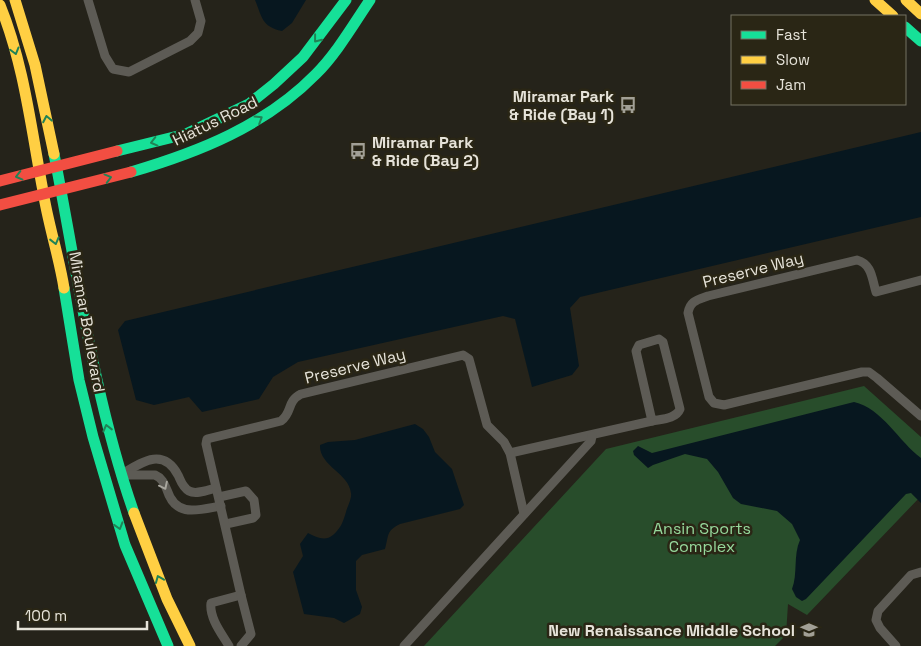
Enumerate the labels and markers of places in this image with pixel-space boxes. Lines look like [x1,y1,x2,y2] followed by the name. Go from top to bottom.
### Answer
[509,86,614,125] place label: Miramar Park & Ride (Bay 1)
[618,95,638,115] bus stop icon: Miramar Park & Ride (Bay 1)
[372,132,479,171] place label: Miramar Park & Ride (Bay 2)
[348,141,368,161] bus stop icon: Miramar Park & Ride (Bay 2)
[548,620,795,641] place label: New Renaissance Middle School
[799,620,819,640] school or university icon: New Renaissance Middle School

